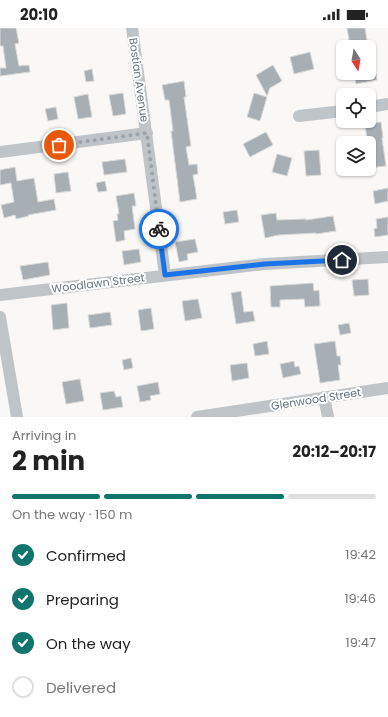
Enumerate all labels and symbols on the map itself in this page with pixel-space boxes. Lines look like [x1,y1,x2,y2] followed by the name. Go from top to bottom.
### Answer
[125,37,153,123] street label: Bostian Avenue
[336,40,376,80] north arrow
[42,128,76,162] pin
[139,209,179,249] courier
[325,243,359,277] pin
[51,269,145,297] street label: Woodlawn Street
[270,384,362,414] street label: Glenwood Street

